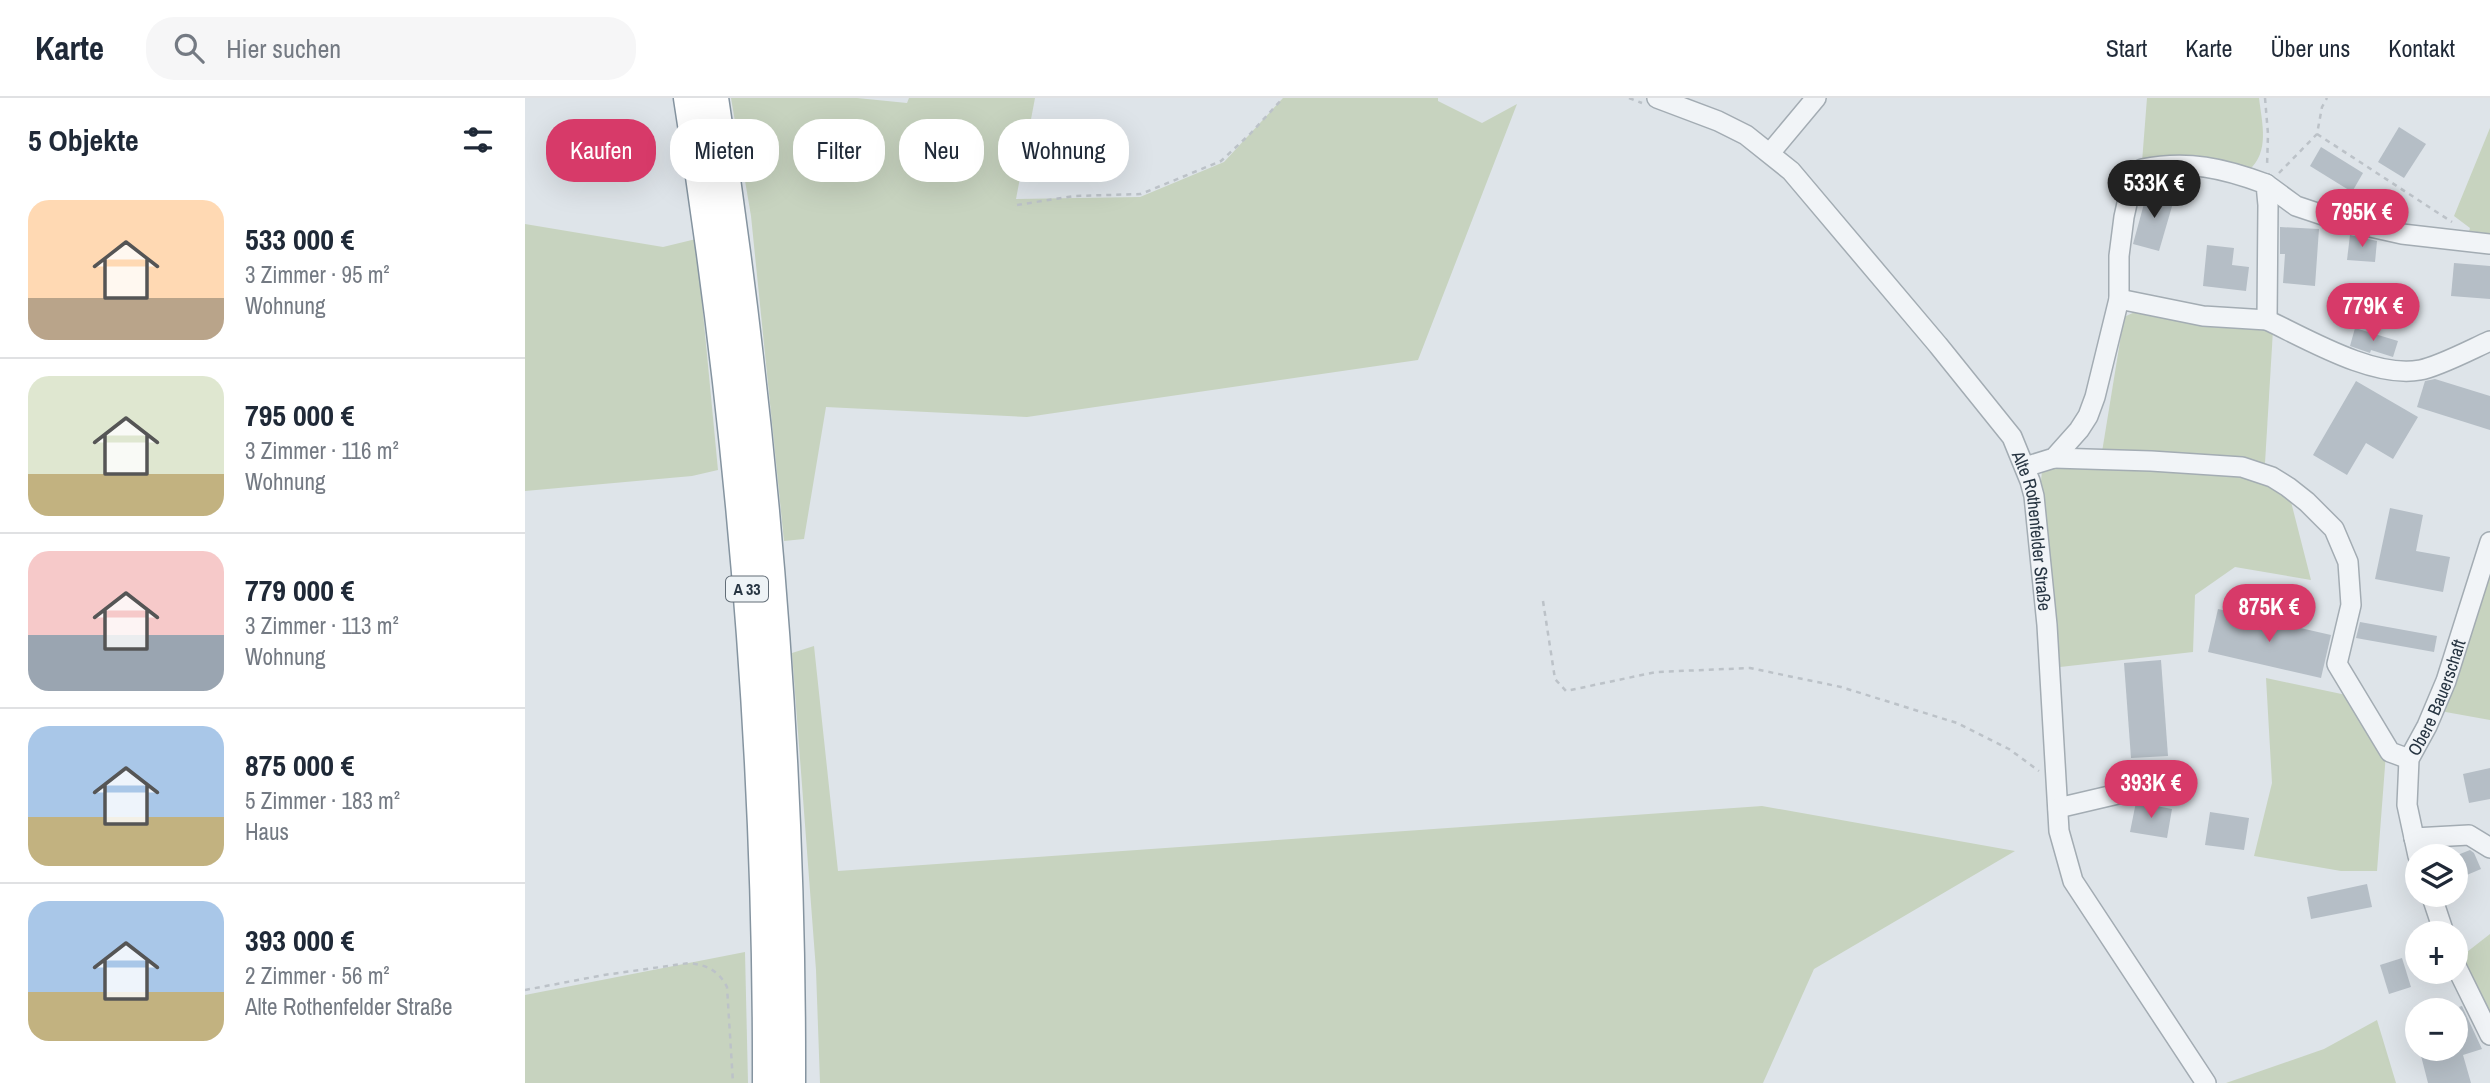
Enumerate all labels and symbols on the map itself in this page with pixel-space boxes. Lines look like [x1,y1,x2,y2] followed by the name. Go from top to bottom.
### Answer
[2097,160,2211,220] pin: 533K €
[2305,190,2419,249] pin: 795K €
[2316,284,2430,343] pin: 779K €
[2006,446,2058,612] street label: Alte Rothenfelder Straße
[726,576,768,602] road number: A 33
[2212,584,2326,644] pin: 875K €
[2401,636,2471,760] street label: Obere Bauerschaft
[2094,760,2208,820] pin: 393K €

